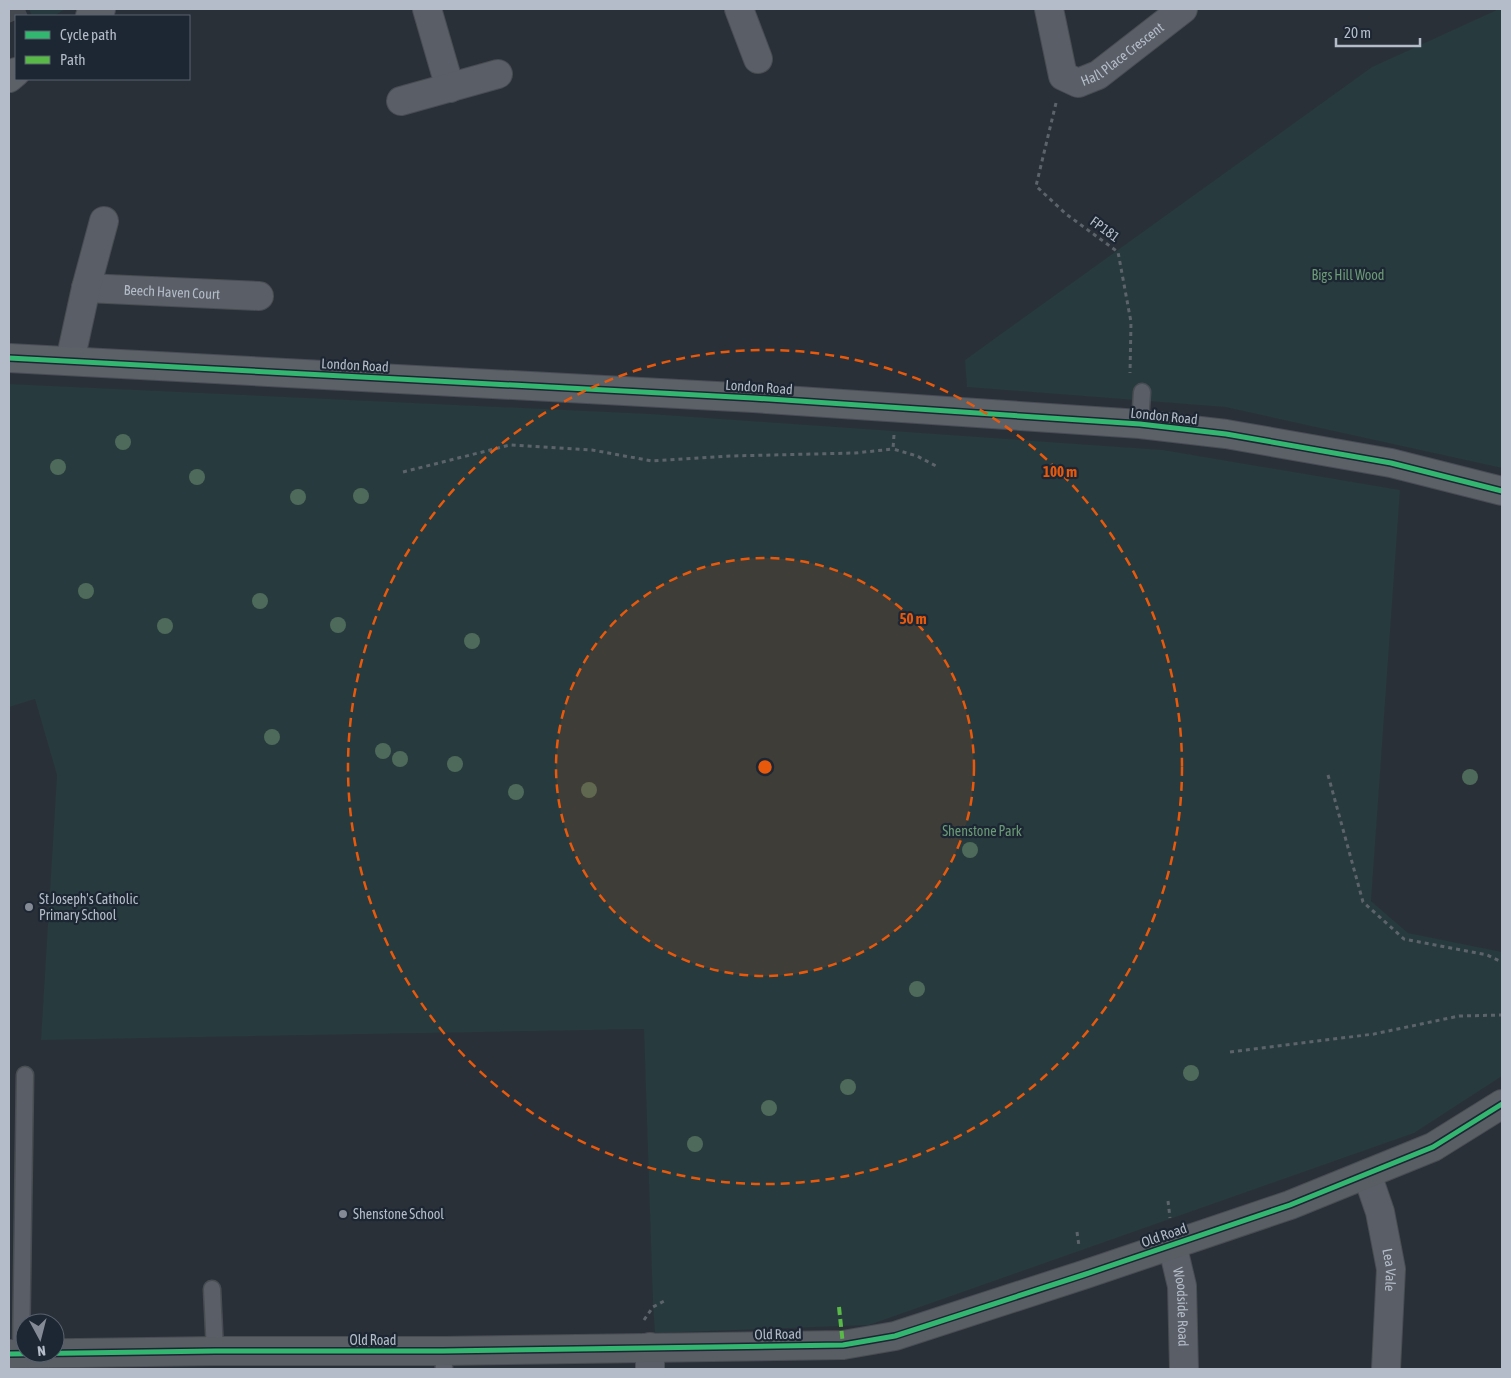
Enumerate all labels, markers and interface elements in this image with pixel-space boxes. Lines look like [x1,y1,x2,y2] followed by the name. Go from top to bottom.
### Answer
[15,15,190,80] legend
[1336,15,1420,47] scale bar
[1078,19,1167,89] street label: Hall Place Crescent
[1344,24,1371,41] text: 20 m
[60,26,117,43] text: Cycle path
[60,51,86,68] text: Path
[1087,213,1123,245] street label: FP181
[1312,267,1384,283] park label: Bigs Hill Wood
[123,282,220,302] street label: Beech Haven Court
[321,355,389,375] street label: London Road
[725,377,793,397] street label: London Road
[1130,405,1198,427] street label: London Road
[1043,463,1077,480] text: 100 m
[900,610,927,627] text: 50 m
[756,758,774,776] centre of rings
[942,823,1022,839] park label: Shenstone Park
[39,891,139,923] place label: St Joseph's Catholic Primary School
[23,901,35,913] marker: St Joseph's Catholic Primary School
[353,1206,444,1222] place label: Shenstone School
[337,1208,349,1220] marker: Shenstone School
[1139,1220,1189,1250] street label: Old Road
[1379,1247,1399,1292] street label: Lea Vale
[1170,1266,1191,1347] street label: Woodside Road
[15,1313,65,1363] north arrow
[754,1326,802,1342] street label: Old Road
[349,1332,397,1348] street label: Old Road
[37,1342,47,1359] text: N

